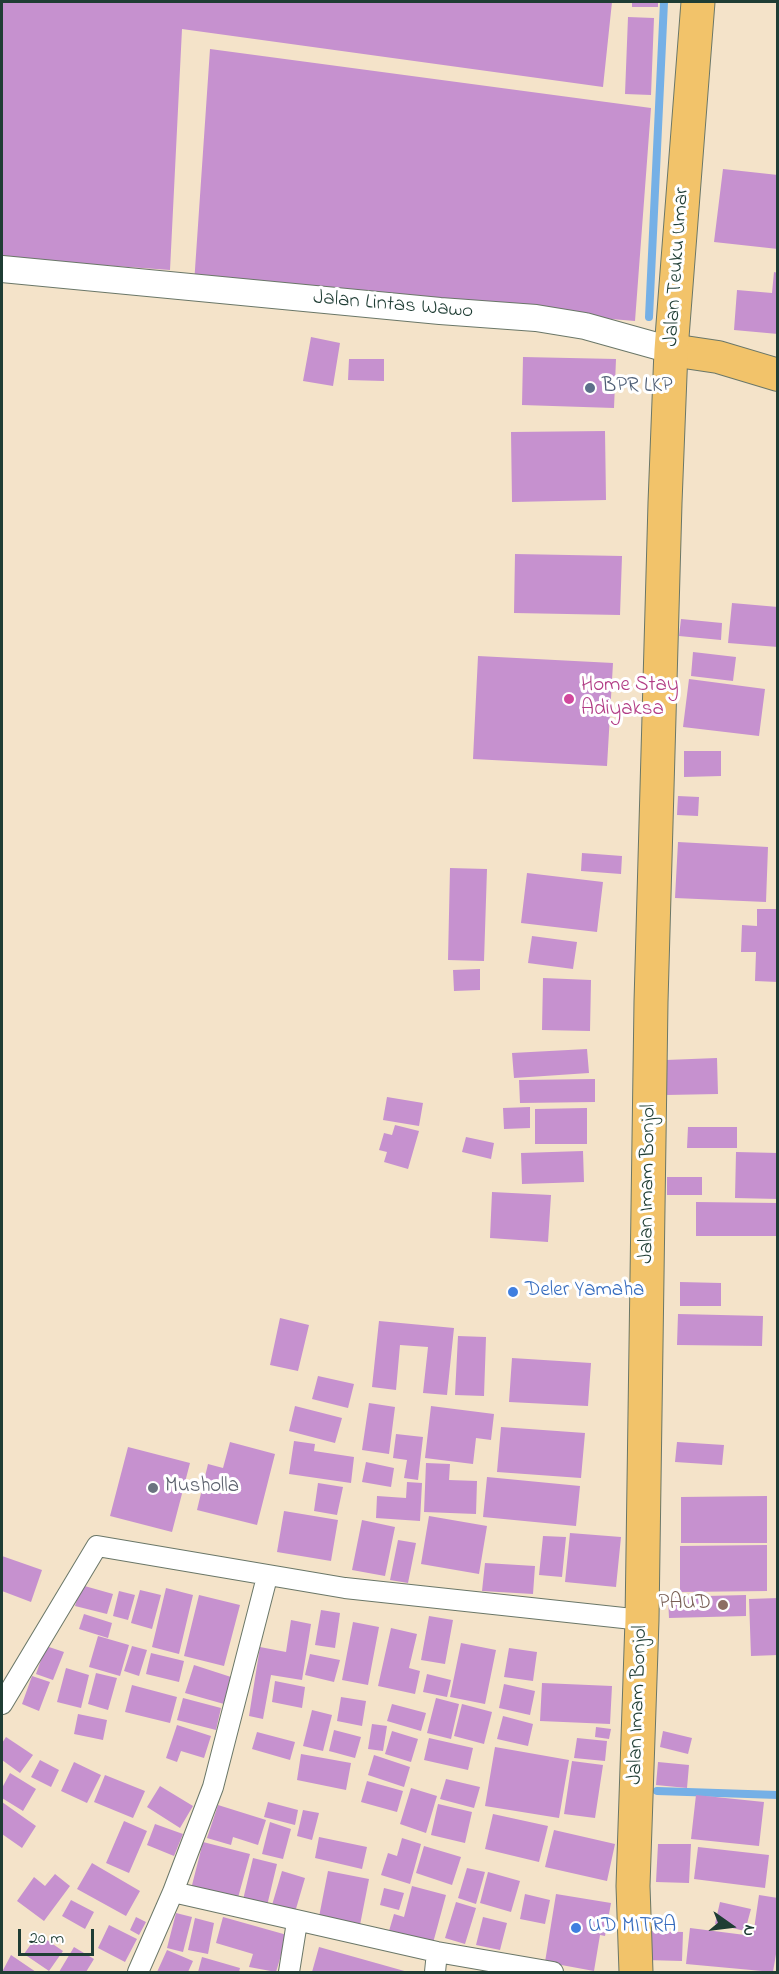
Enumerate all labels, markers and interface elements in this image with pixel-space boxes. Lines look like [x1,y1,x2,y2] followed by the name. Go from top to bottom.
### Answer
[660,187,696,347] street label: Jalan Teuku Umar
[312,286,474,326] street label: Jalan Lintas Wawo
[602,375,673,401] place label: BPR LKP
[583,381,597,395] marker: BPR LKP
[581,674,679,724] place label: Home Stay Adiyaksa
[562,692,576,706] marker: Home Stay Adiyaksa
[635,1104,663,1264] street label: Jalan Imam Bonjol
[525,1279,644,1305] place label: Deler Yamaha
[506,1285,520,1299] marker: Deler Yamaha
[165,1475,239,1501] place label: Musholla
[146,1481,160,1495] marker: Musholla
[658,1592,711,1618] place label: PAUD
[716,1598,730,1612] marker: PAUD
[624,1625,654,1785] street label: Jalan Imam Bonjol
[701,1896,761,1956] north arrow
[588,1915,676,1941] place label: UD MITRA
[21,1917,98,1955] scale bar
[569,1921,583,1935] marker: UD MITRA
[736,1922,761,1939] text: N
[29,1926,64,1952] text: 20 m

